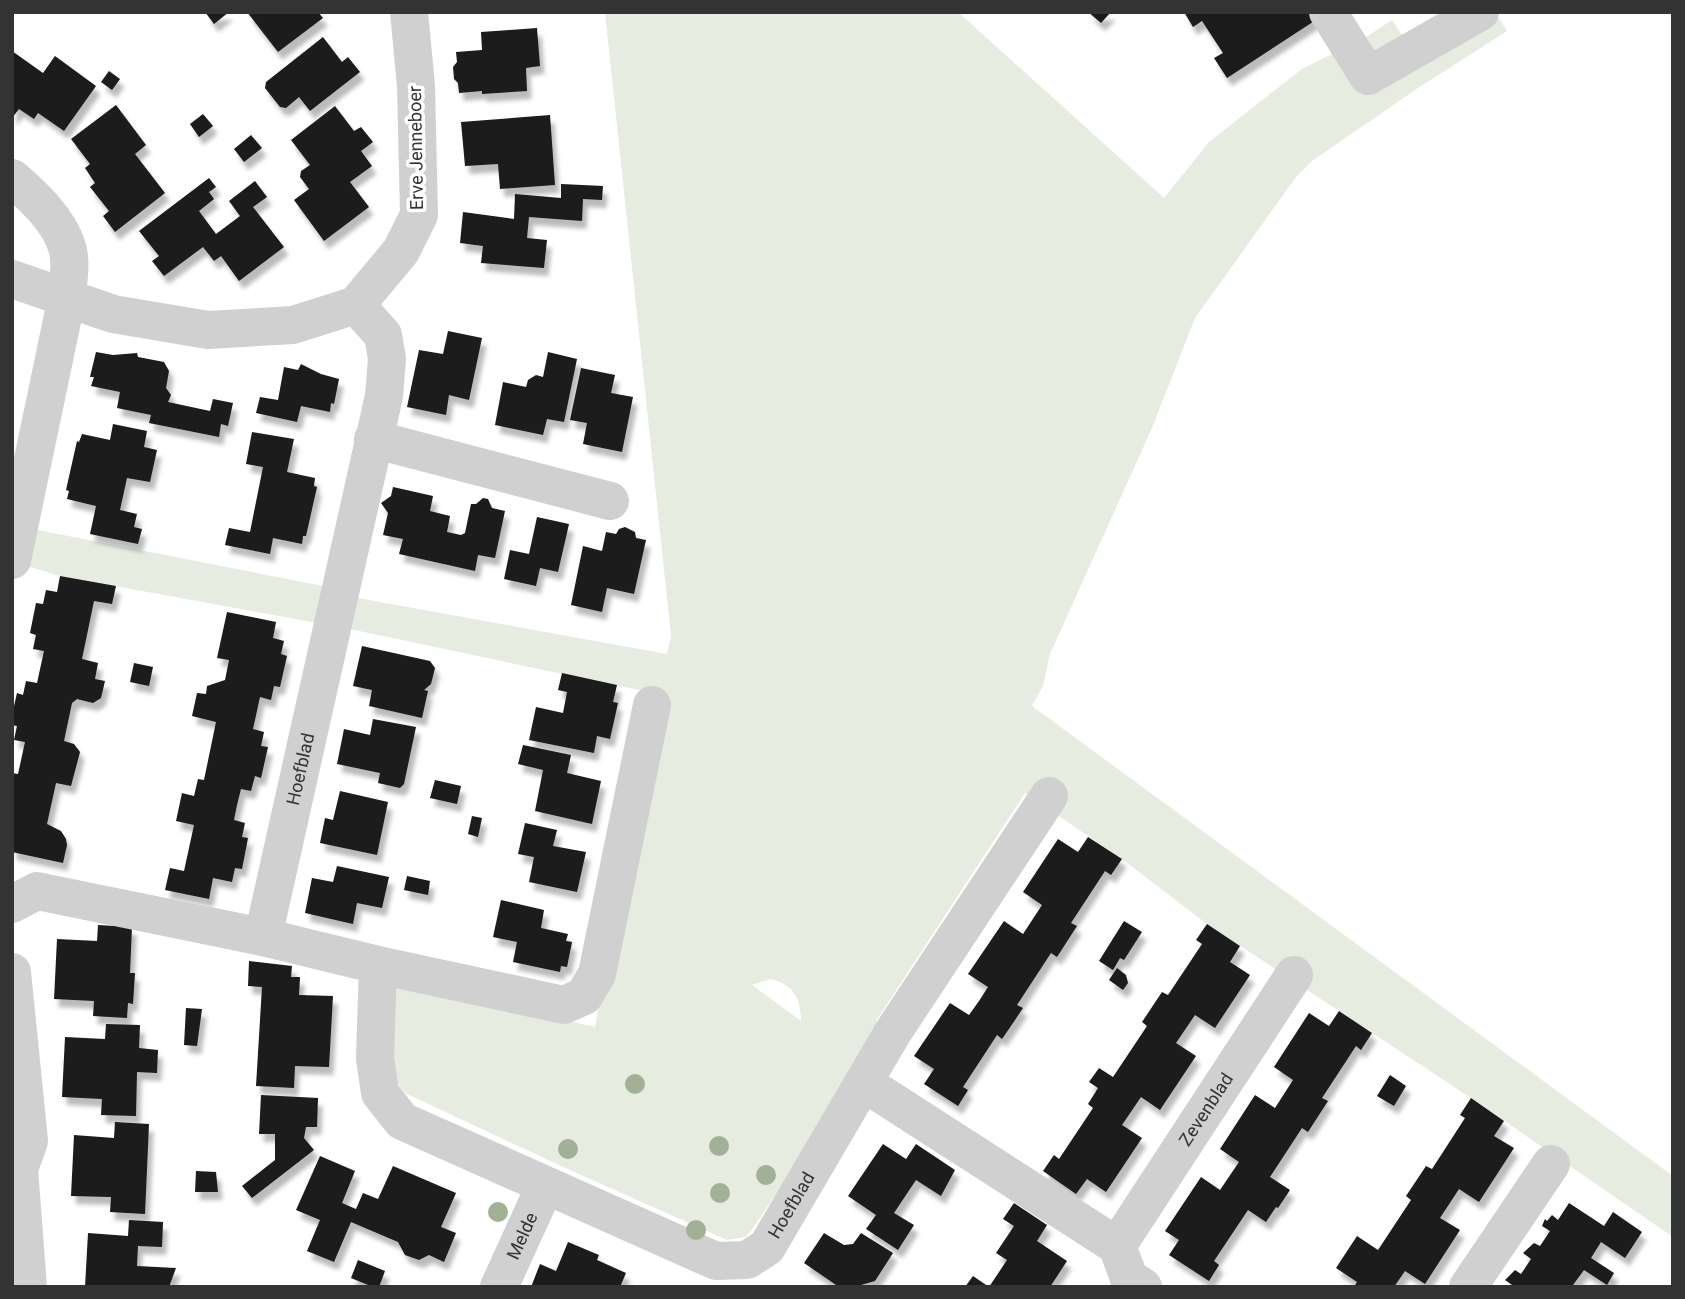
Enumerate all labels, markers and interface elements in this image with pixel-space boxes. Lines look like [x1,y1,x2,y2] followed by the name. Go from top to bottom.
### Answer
[404,86,427,210] street label: Erve Jenneboer
[282,731,318,807] street label: Hoefblad
[1174,1069,1237,1150] street label: Zevenblad
[763,1168,819,1242] street label: Hoefblad
[502,1209,542,1263] street label: Melde

